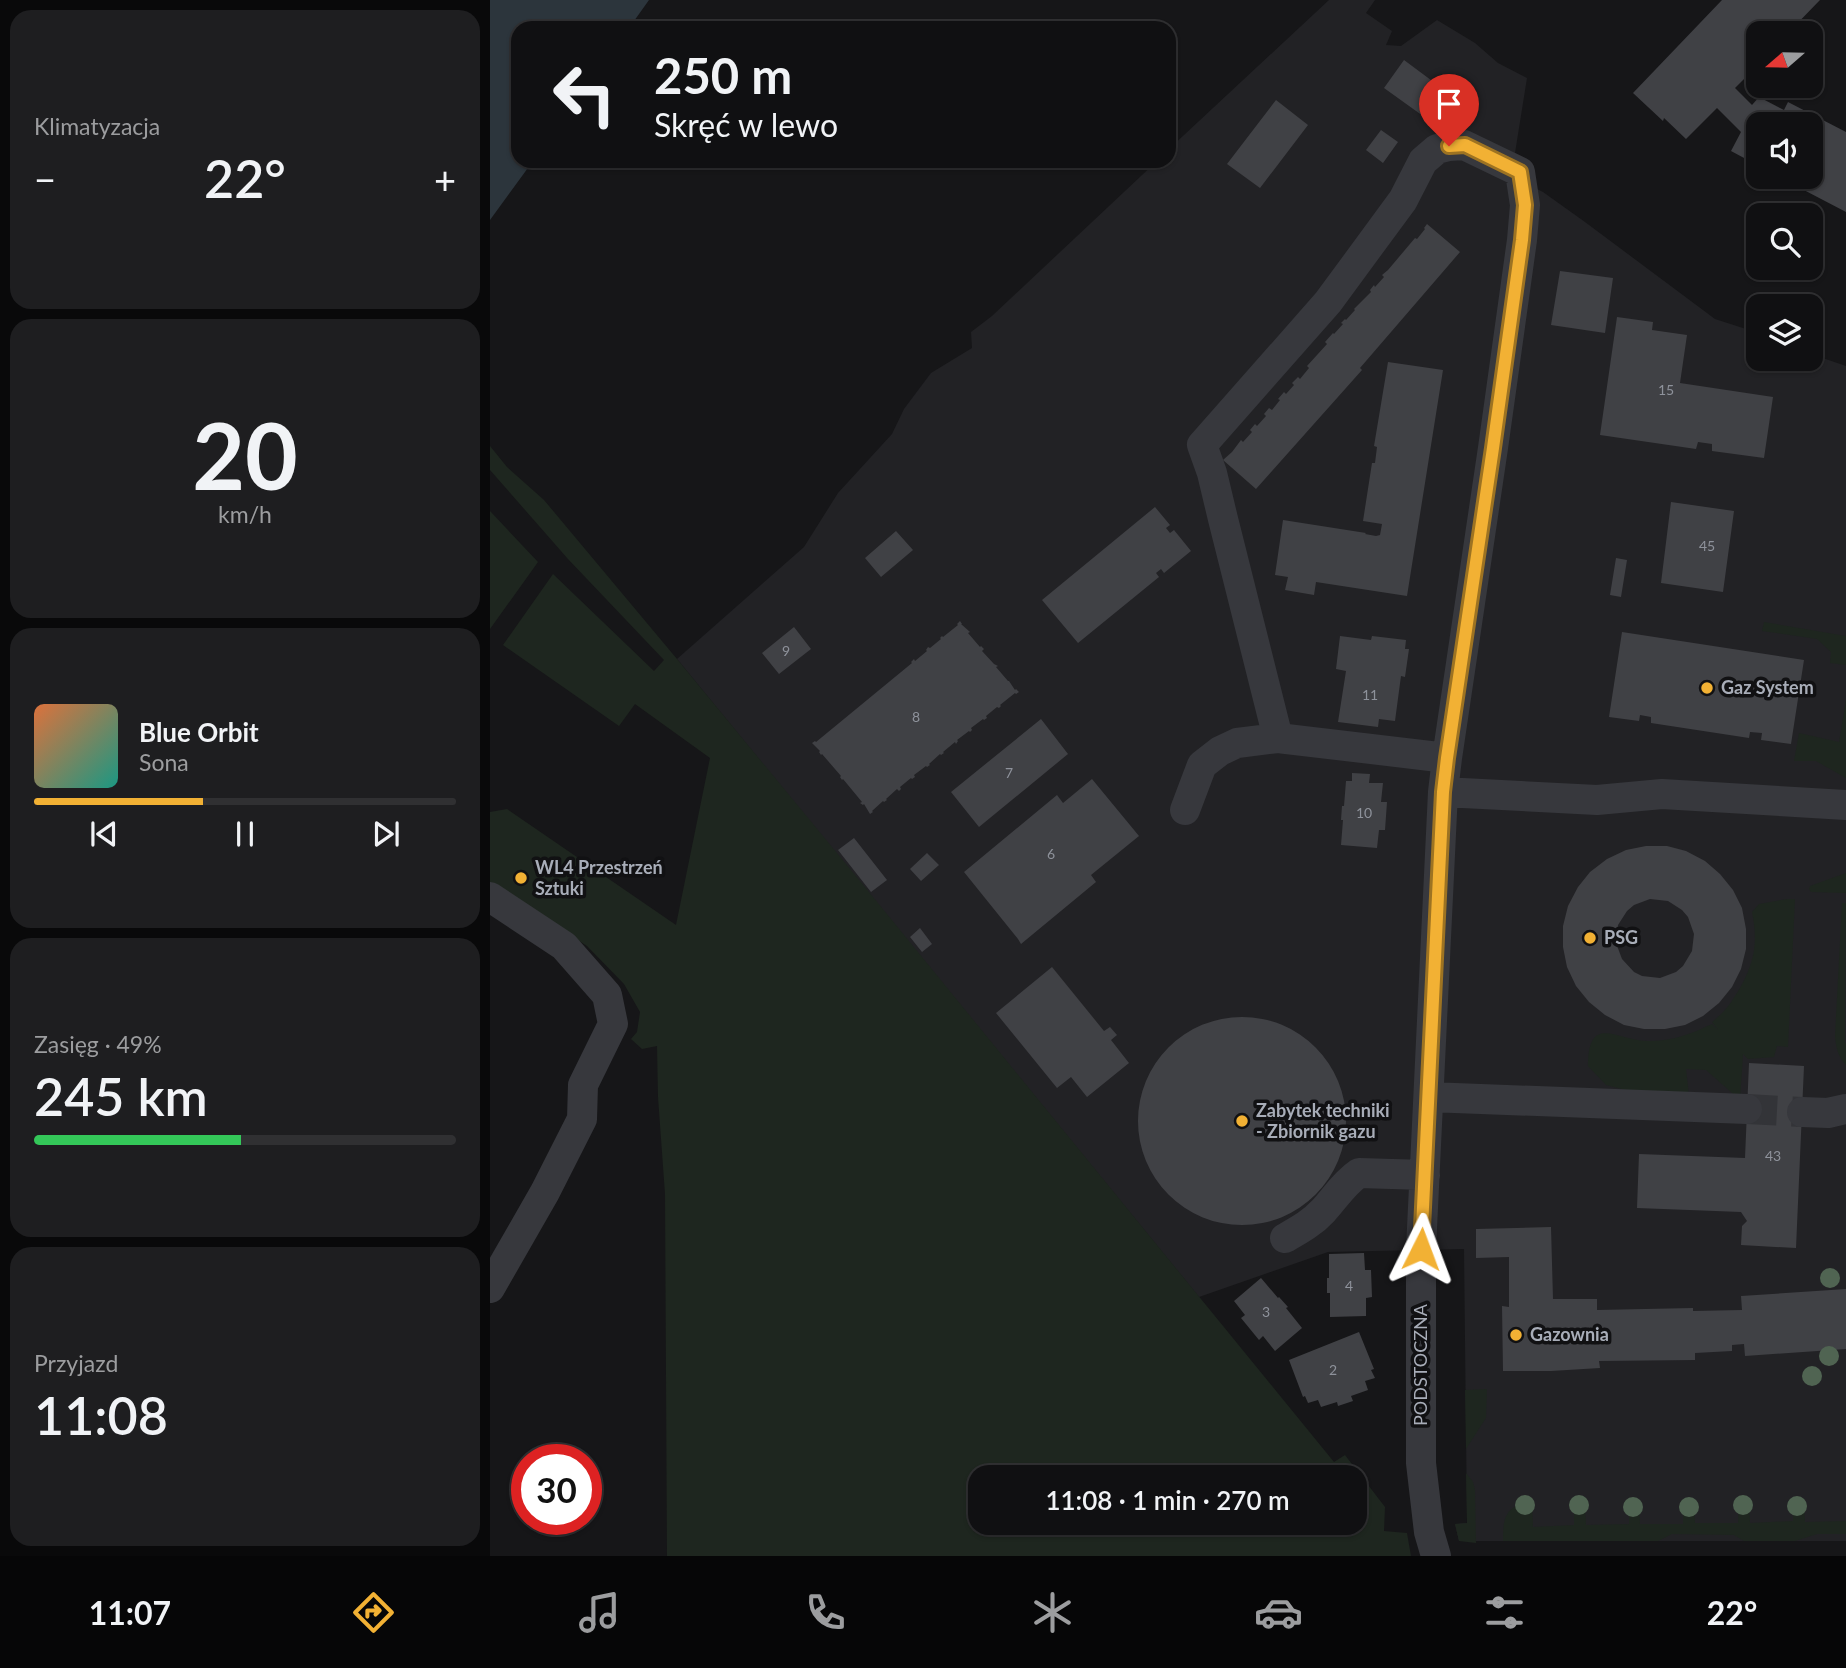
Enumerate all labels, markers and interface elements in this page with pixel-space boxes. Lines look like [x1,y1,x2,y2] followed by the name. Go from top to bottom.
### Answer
[1746,21,1824,98] north arrow
[1746,21,1823,371] map controls
[654,46,792,104] text: 250 m
[539,49,630,140] icon: left
[1419,74,1479,146] pin
[1430,85,1468,123] icon: arrive
[654,105,838,144] text: Skręć w lewo
[34,112,160,140] text: Klimatyzacja
[1746,112,1823,189] button: sound
[204,147,286,209] text: 22°
[34,156,56,202] text: −
[434,156,456,202] text: +
[1746,203,1823,280] button: search
[1746,294,1823,371] button: layers
[1658,381,1674,398] house number: 15
[192,400,298,509] text: 20
[218,500,272,528] text: km/h
[1699,537,1715,554] house number: 45
[782,642,790,659] house number: 9
[1721,676,1814,698] place label: Gaz System
[1699,680,1715,696] marker: Gaz System
[1362,686,1378,703] house number: 11
[912,708,920,725] house number: 8
[139,716,259,748] text: Blue Orbit
[139,748,189,776] text: Sona
[1005,764,1013,781] house number: 7
[1356,804,1372,821] house number: 10
[85,815,123,853] icon: previous
[226,815,264,853] icon: pause
[367,815,405,853] icon: next
[1047,845,1055,862] house number: 6
[535,856,663,899] place label: WL4 Przestrzeń Sztuki
[513,870,529,886] marker: WL4 Przestrzeń Sztuki
[1604,926,1638,948] place label: PSG
[1582,930,1598,946] marker: PSG
[34,1030,162,1058] text: Zasięg · 49%
[34,1065,208,1127] text: 245 km
[1256,1099,1390,1142] place label: Zabytek techniki - Zbiornik gazu
[1234,1113,1250,1129] marker: Zabytek techniki - Zbiornik gazu
[1765,1147,1781,1164] house number: 43
[1384,1212,1458,1286] position arrow
[1345,1277,1353,1294] house number: 4
[1262,1303,1270,1320] house number: 3
[1409,1303,1431,1426] street label: PODSTOCZNA
[1530,1323,1609,1345] place label: Gazownia
[1508,1327,1524,1343] marker: Gazownia
[34,1349,118,1377] text: Przyjazd
[1329,1361,1337,1378] house number: 2
[34,1384,168,1446] text: 11:08
[511,1444,602,1535] speed limit sign: 30
[1045,1484,1290,1516] text: 11:08 · 1 min · 270 m
[349,1588,398,1637] icon: directions
[575,1588,624,1637] icon: music
[801,1588,850,1637] icon: phone
[1028,1588,1077,1637] icon: climate
[1254,1588,1303,1637] icon: car
[1480,1588,1529,1637] icon: filters
[89,1593,171,1632] text: 11:07
[1707,1593,1757,1632] text: 22°

